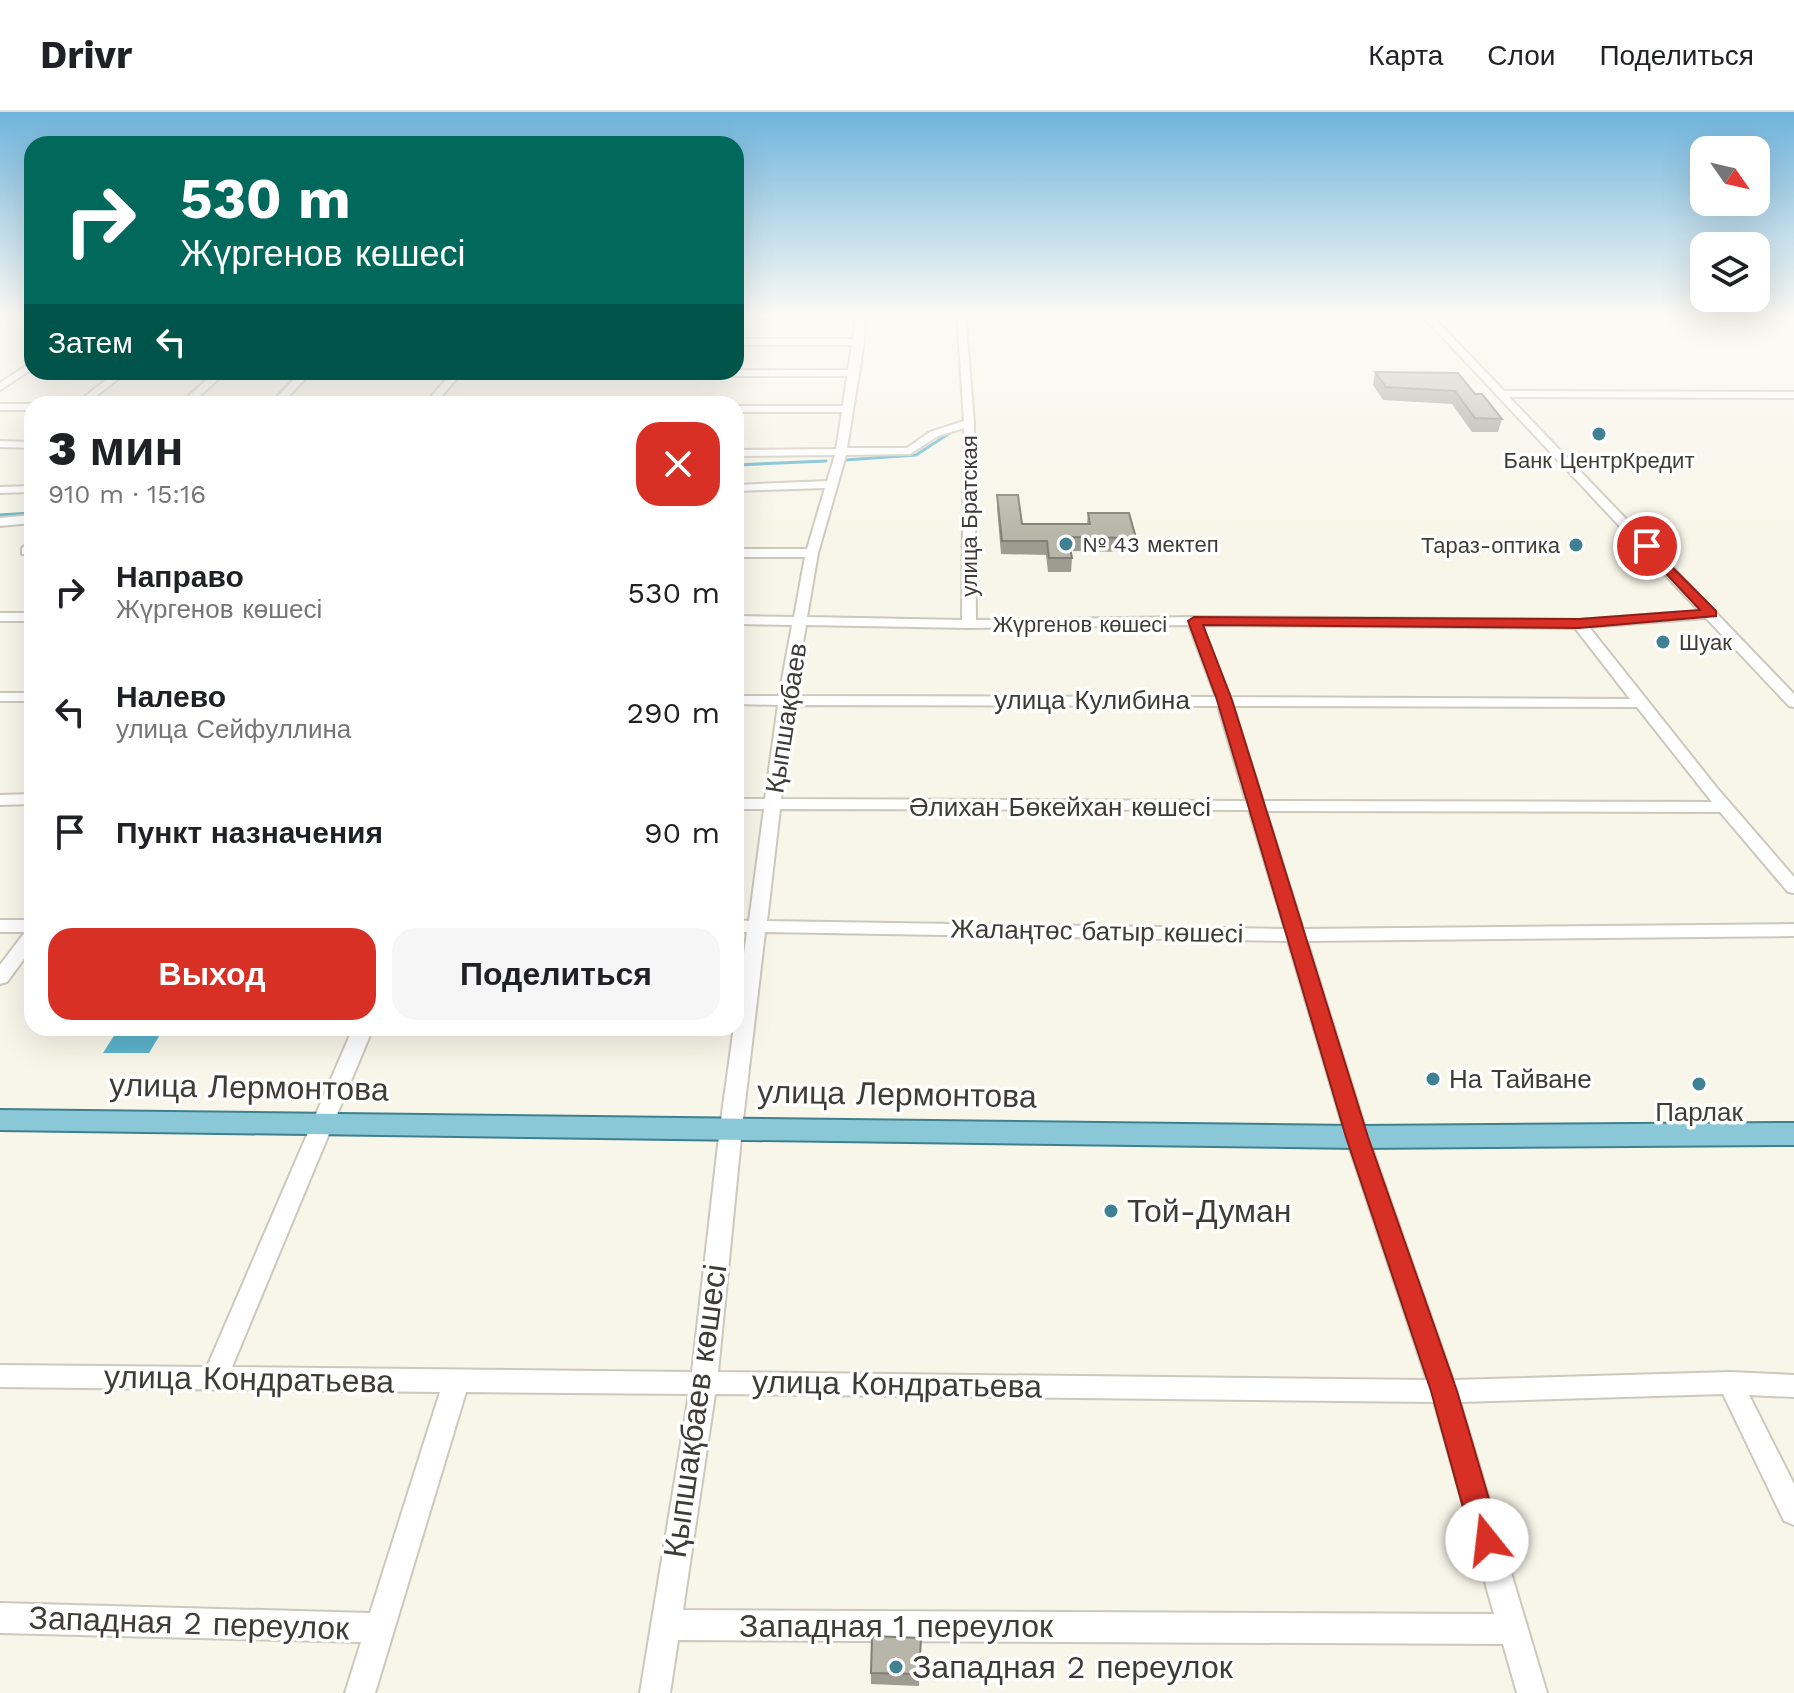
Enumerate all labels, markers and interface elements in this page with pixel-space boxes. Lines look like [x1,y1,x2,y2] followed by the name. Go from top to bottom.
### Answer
[40,33,132,77] text: Drivr
[1368,39,1443,72] text: Карта
[1487,39,1555,72] text: Слои
[1599,39,1754,72] text: Поделиться
[1690,136,1770,216] north arrow
[1690,136,1770,312] map controls
[180,166,351,232] text: 530 m
[48,168,152,272] icon: right
[1690,232,1770,312] button: layers
[180,233,466,275] text: Жүргенов көшесі
[149,320,193,364] icon: left
[48,325,133,360] text: Затем
[48,420,183,477] text: 3 мин
[636,422,720,506] button: close
[1590,425,1608,443] marker: Банк ЦентрКредит
[957,435,982,597] street label: улица Братская
[1504,448,1694,473] place label: Банк ЦентрКредит
[48,479,206,509] text: 910 m · 15:16
[1613,512,1681,580] pin
[1625,524,1669,568] icon: arrive
[1082,532,1219,557] place label: № 43 мектеп
[1421,533,1561,558] place label: Тараз-оптика
[1057,535,1075,553] marker: № 43 мектеп
[1567,536,1585,554] marker: Тараз-оптика
[116,559,244,594] text: Направо
[48,570,92,614] icon: right
[628,575,720,610] text: 530 m
[116,594,322,624] text: Жүргенов көшесі
[993,612,1167,637] street label: Жүргенов көшесі
[1679,630,1732,655] place label: Шуак
[1654,633,1672,651] marker: Шуак
[759,641,813,795] street label: Қыпшақбаев
[116,679,226,714] text: Налево
[994,685,1190,715] street label: улица Кулибина
[48,690,92,734] icon: left
[627,695,720,730] text: 290 m
[116,714,351,744] text: улица Сейфуллина
[909,792,1211,822] street label: Әлихан Бөкейхан көшесі
[48,810,92,854] icon: arrive
[116,815,383,850] text: Пункт назначения
[644,815,720,850] text: 90 m
[950,913,1244,949] street label: Жалаңтөс батыр көшесі
[48,928,376,1020] button: Выход
[392,928,720,1020] button: Поделиться
[1449,1064,1592,1094] place label: На Тайване
[109,1066,389,1108] street label: улица Лермонтова
[1424,1070,1442,1088] marker: На Тайване
[757,1073,1037,1115] street label: улица Лермонтова
[1690,1075,1708,1093] marker: Парлак
[1655,1097,1743,1127] place label: Парлак
[1127,1192,1292,1230] place label: Той-Думан
[1102,1202,1120,1220] marker: Той-Думан
[656,1262,734,1560] street label: Қыпшақбаев көшесі
[104,1357,395,1401] street label: улица Кондратьева
[752,1362,1043,1406] street label: улица Кондратьева
[1445,1498,1529,1582] position arrow
[28,1598,351,1648] street label: Западная 2 переулок
[739,1607,1054,1645] street label: Западная 1 переулок
[912,1648,1234,1686] place label: Западная 2 переулок
[887,1658,905,1676] marker: Западная 2 переулок

